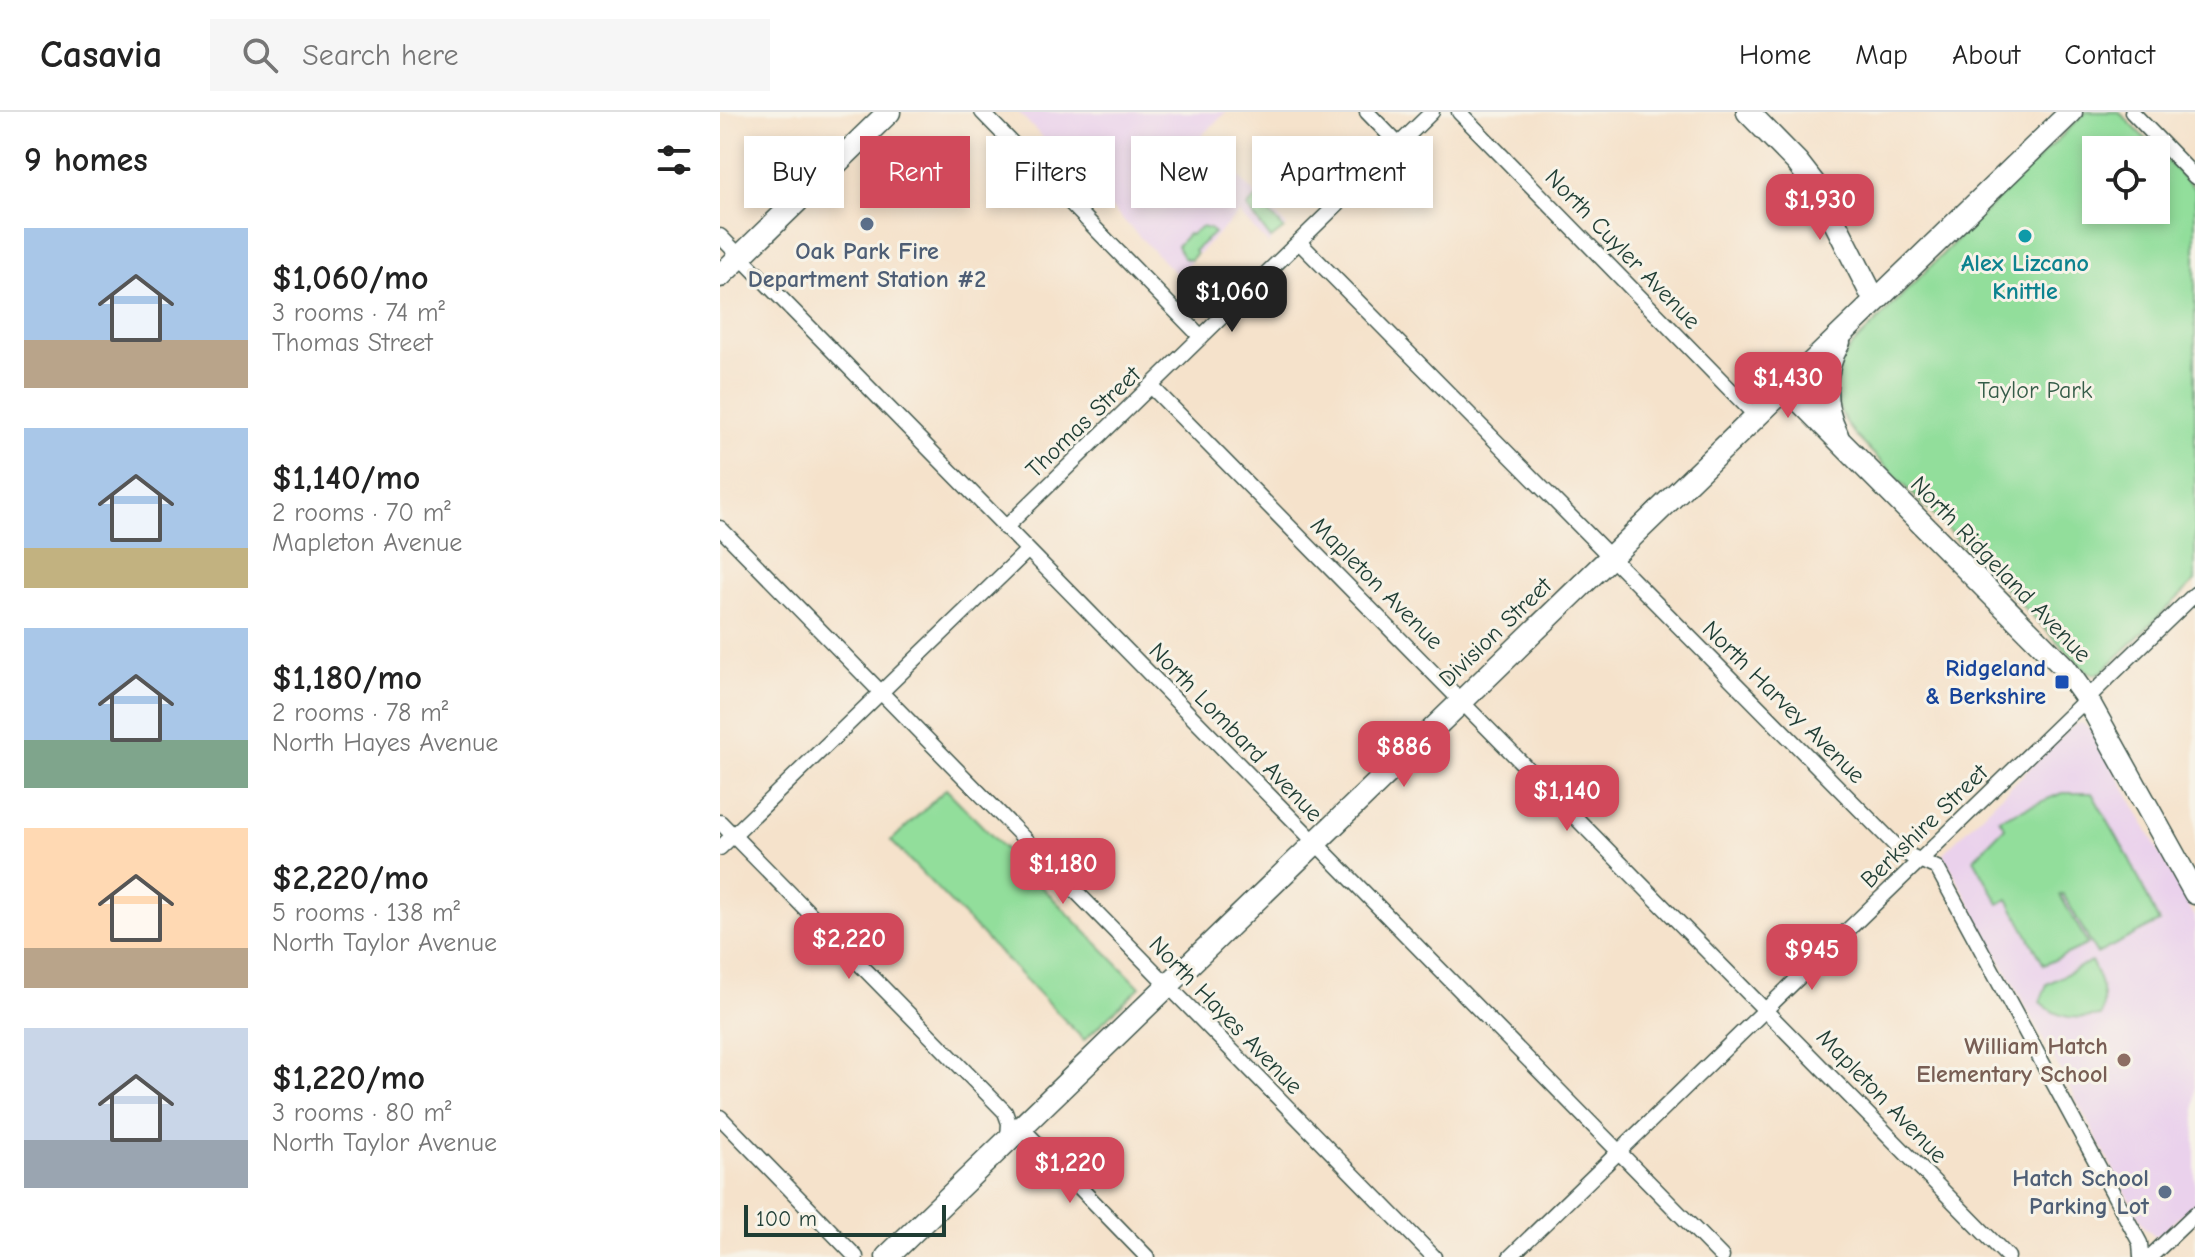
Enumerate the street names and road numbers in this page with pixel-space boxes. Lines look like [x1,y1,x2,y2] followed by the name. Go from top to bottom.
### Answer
[1540,163,1706,335] street label: North Cuyler Avenue
[1020,360,1147,484] street label: Thomas Street
[1905,470,2097,668] street label: North Ridgeland Avenue
[1305,511,1449,655] street label: Mapleton Avenue
[1433,571,1558,693] street label: Division Street
[1697,615,1871,789] street label: North Harvey Avenue
[1143,637,1329,827] street label: North Lombard Avenue
[1855,758,1994,894] street label: Berkshire Street
[1143,930,1309,1100] street label: North Hayes Avenue
[1811,1023,1953,1169] street label: Mapleton Avenue

